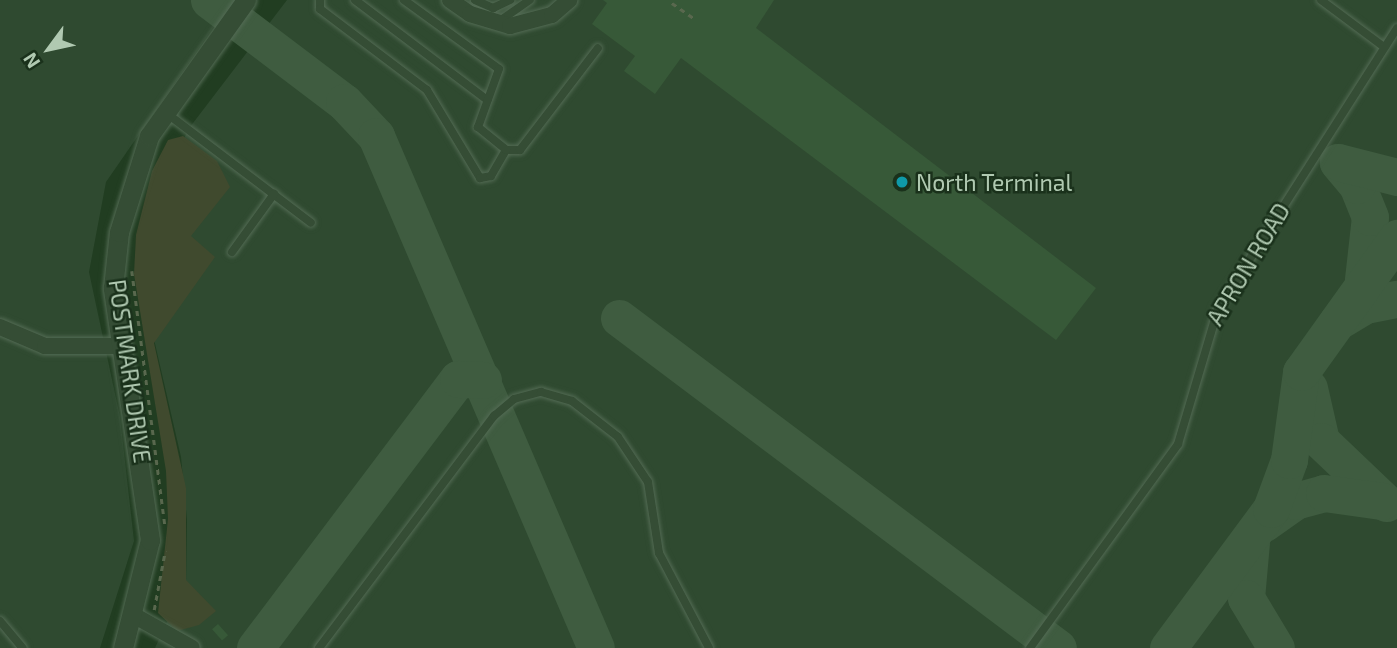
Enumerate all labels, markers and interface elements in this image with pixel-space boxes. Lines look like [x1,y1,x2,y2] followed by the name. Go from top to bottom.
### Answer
[14,14,84,84] north arrow
[18,49,44,73] text: N
[916,168,1073,196] place label: North Terminal
[894,174,910,190] marker: North Terminal
[1201,198,1295,330] street label: APRON ROAD
[103,277,157,465] street label: POSTMARK DRIVE

